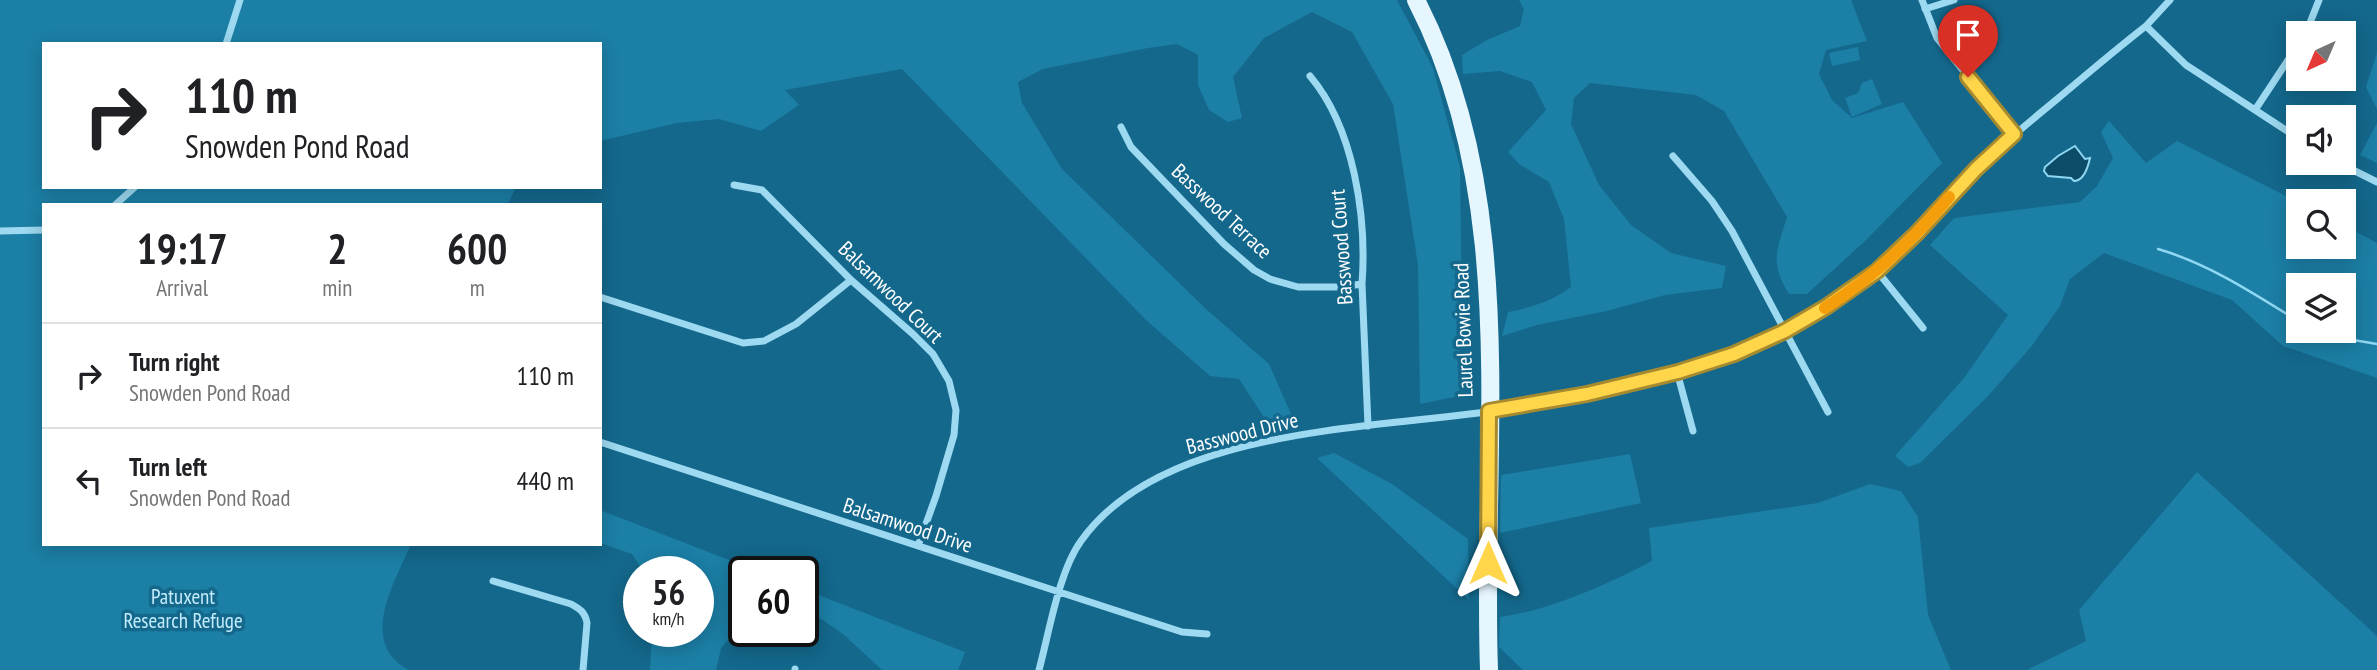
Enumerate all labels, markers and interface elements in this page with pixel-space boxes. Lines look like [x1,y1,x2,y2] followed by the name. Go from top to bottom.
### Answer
[1938,5,1998,77] pin
[1949,16,1987,54] icon: arrive
[2286,21,2356,91] north arrow
[2286,21,2356,343] map controls
[185,63,298,127] text: 110 m
[70,70,161,161] icon: right
[2286,105,2356,175] button: sound
[185,125,410,167] text: Snowden Pond Road
[1166,158,1278,264] street label: Basswood Terrace
[1323,188,1359,306] street label: Basswood Court
[2286,189,2356,259] button: search
[137,221,228,276] text: 19:17
[327,221,347,276] text: 2
[447,221,507,276] text: 600
[833,235,949,349] street label: Balsamwood Court
[1447,262,1479,398] street label: Laurel Bowie Road
[156,273,208,302] text: Arrival
[322,273,352,302] text: min
[470,273,485,302] text: m
[2286,273,2356,343] button: layers
[129,345,220,378] text: Turn right
[70,357,108,395] icon: right
[516,359,574,392] text: 110 m
[129,378,290,407] text: Snowden Pond Road
[1183,406,1301,460] street label: Basswood Drive
[129,450,207,483] text: Turn left
[70,462,108,500] icon: left
[516,464,574,497] text: 440 m
[129,483,290,512] text: Snowden Pond Road
[840,491,976,559] street label: Balsamwood Drive
[1451,526,1525,600] position arrow
[728,556,819,647] speed limit sign: 60
[652,569,685,615] text: 56
[123,583,243,634] park label: Patuxent Research Refuge
[653,607,684,630] text: km/h

